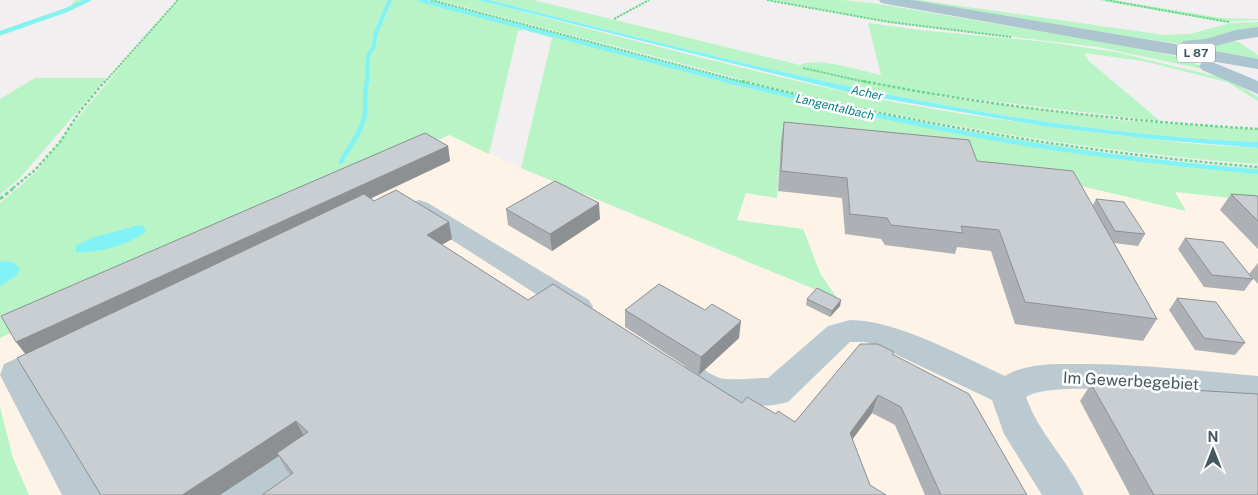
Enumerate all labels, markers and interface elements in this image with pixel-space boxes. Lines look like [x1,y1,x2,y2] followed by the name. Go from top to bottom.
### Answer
[1177,44,1215,62] road number: L 87
[850,83,885,103] water label: Acher
[794,91,876,123] water label: Langentalbach
[1062,368,1200,394] street label: Im Gewerbegebiet
[1188,425,1238,475] north arrow
[1208,429,1218,445] text: N

